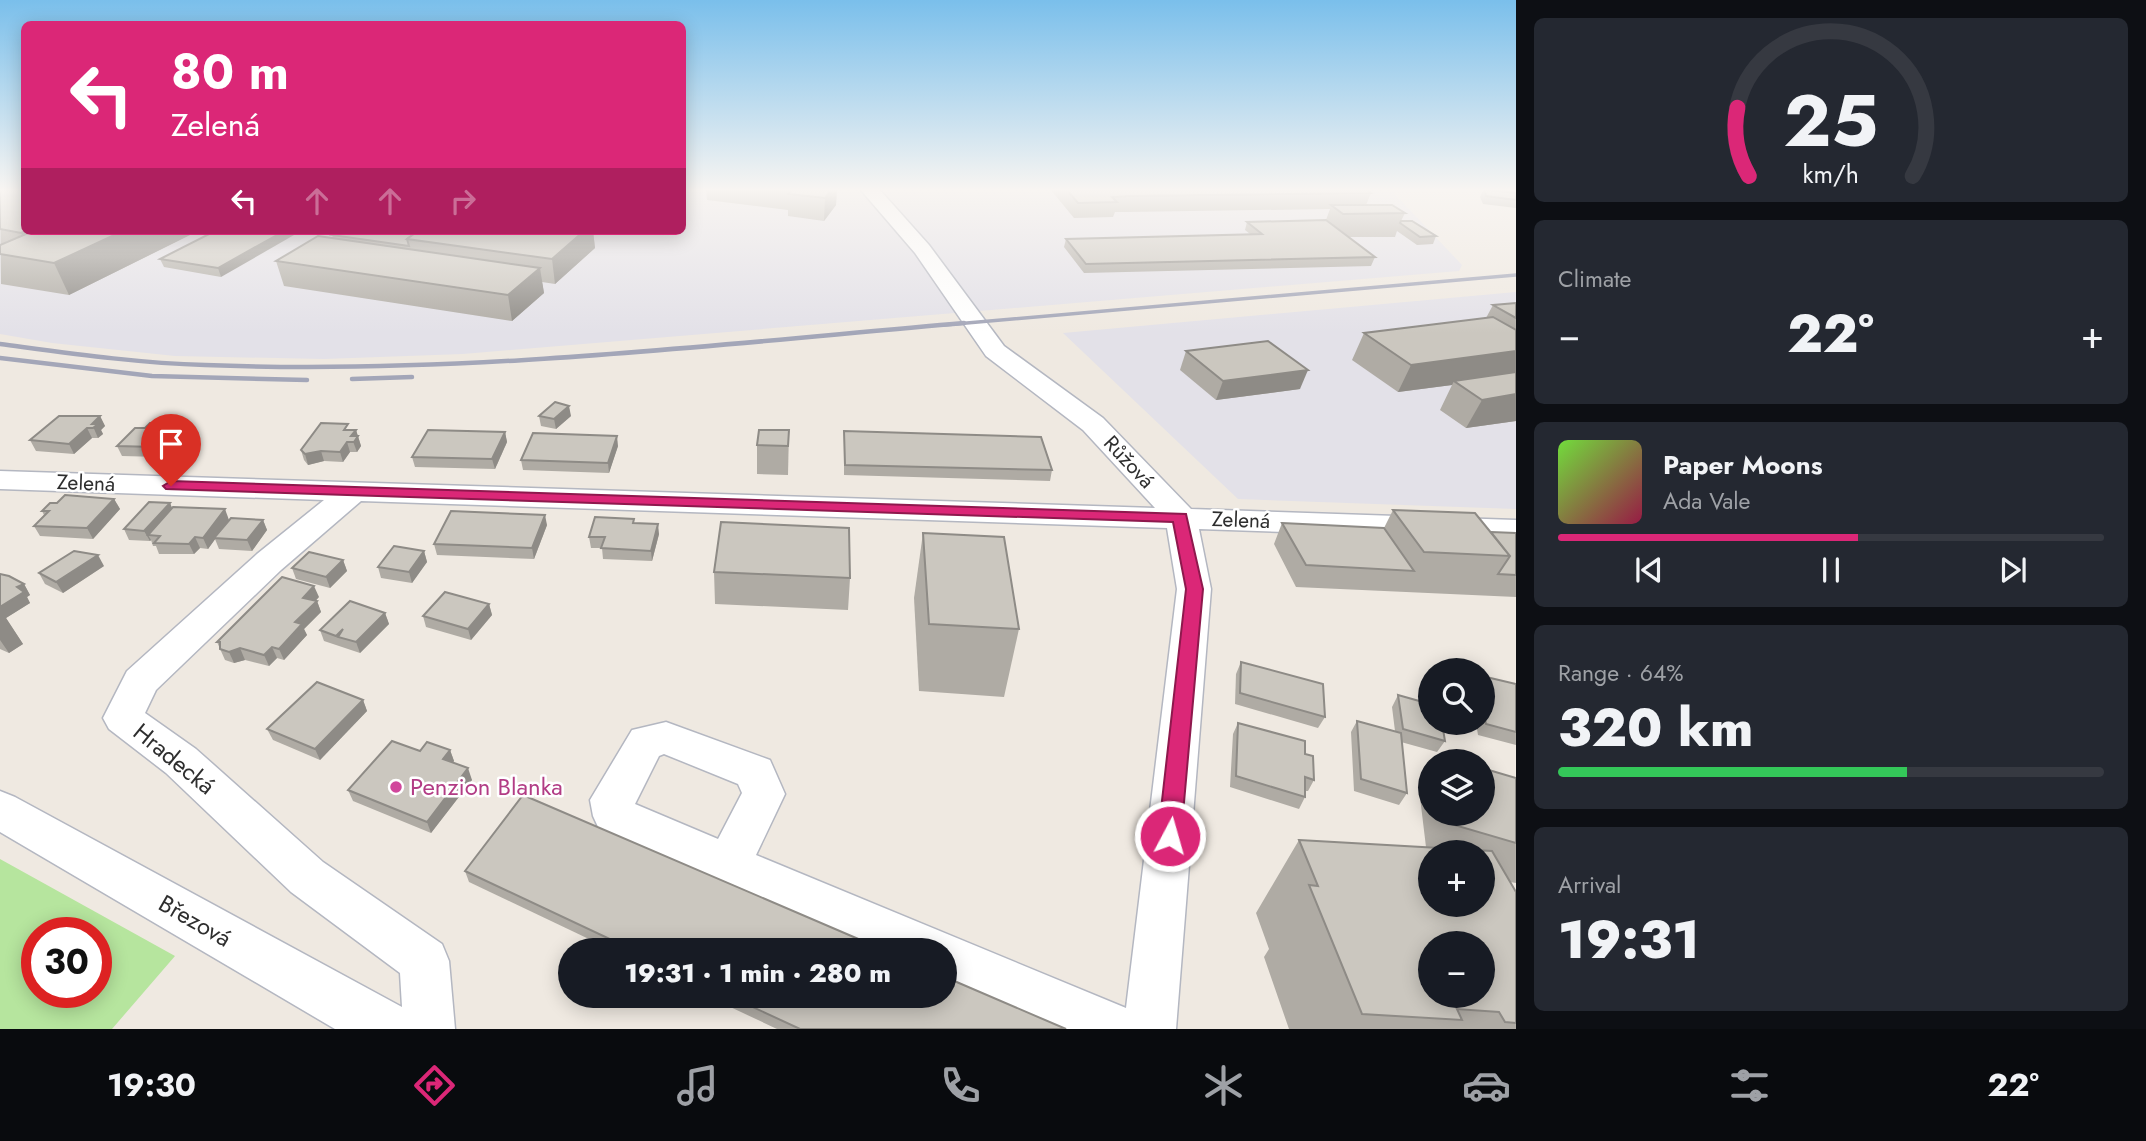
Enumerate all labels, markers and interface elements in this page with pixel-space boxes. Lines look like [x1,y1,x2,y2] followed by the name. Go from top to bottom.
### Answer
[171,37,289,107] text: 80 m
[56,49,147,140] icon: left
[1784,68,1878,173] text: 25
[171,102,260,148] text: Zelená
[1803,156,1859,192] text: km/h
[225,182,263,220] icon: left
[298,182,336,220] icon: ahead
[371,182,409,220] icon: ahead
[444,182,482,220] icon: right
[1558,262,1631,296] text: Climate
[1787,296,1874,372] text: 22°
[1558,307,1580,362] text: −
[2081,307,2104,362] text: +
[141,414,201,486] pin
[152,425,190,463] icon: arrive
[1097,429,1161,495] street label: Růžová
[1663,446,1823,484] text: Paper Moons
[56,467,116,499] street label: Zelená
[1663,484,1750,518] text: Ada Vale
[1211,504,1271,536] street label: Zelená
[1630,551,1668,589] icon: previous
[1812,551,1850,589] icon: pause
[1994,551,2032,589] icon: next
[1558,656,1684,690] text: Range · 64%
[1418,658,1495,1008] map controls
[1418,658,1495,735] button: search
[1558,690,1753,766] text: 320 km
[126,715,223,803] street label: Hradecká
[1418,749,1495,826] button: layers
[410,769,563,804] place label: Penzion Blanka
[388,779,404,795] marker: Penzion Blanka
[1133,799,1207,873] position arrow
[1418,840,1495,917] button: +
[1558,868,1621,902] text: Arrival
[152,886,238,955] street label: Březová
[1558,902,1700,978] text: 19:31
[21,917,112,1008] speed limit sign: 30
[1418,931,1495,1008] button: −
[624,954,891,992] text: 19:31 · 1 min · 280 m
[410,1061,459,1110] icon: directions
[673,1061,722,1110] icon: music
[936,1061,985,1110] icon: phone
[1199,1061,1248,1110] icon: climate
[1462,1061,1511,1110] icon: car
[1725,1061,1774,1110] icon: filters
[107,1062,196,1108] text: 19:30
[1987,1062,2039,1108] text: 22°

